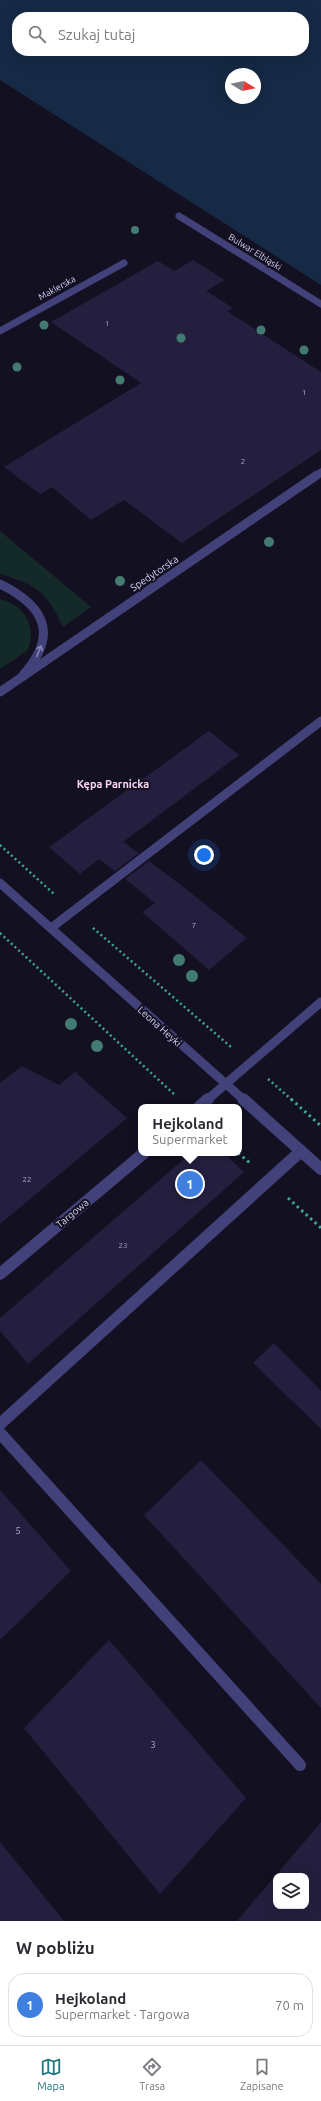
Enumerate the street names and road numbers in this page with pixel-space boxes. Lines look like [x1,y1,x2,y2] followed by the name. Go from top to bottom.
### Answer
[227,232,283,272] street label: Bulwar Elbląski
[37,274,77,302] street label: Maklerska
[128,553,180,593] street label: Spedytorska
[136,1004,184,1049] street label: Leona Heyki
[54,1197,91,1230] street label: Targowa

